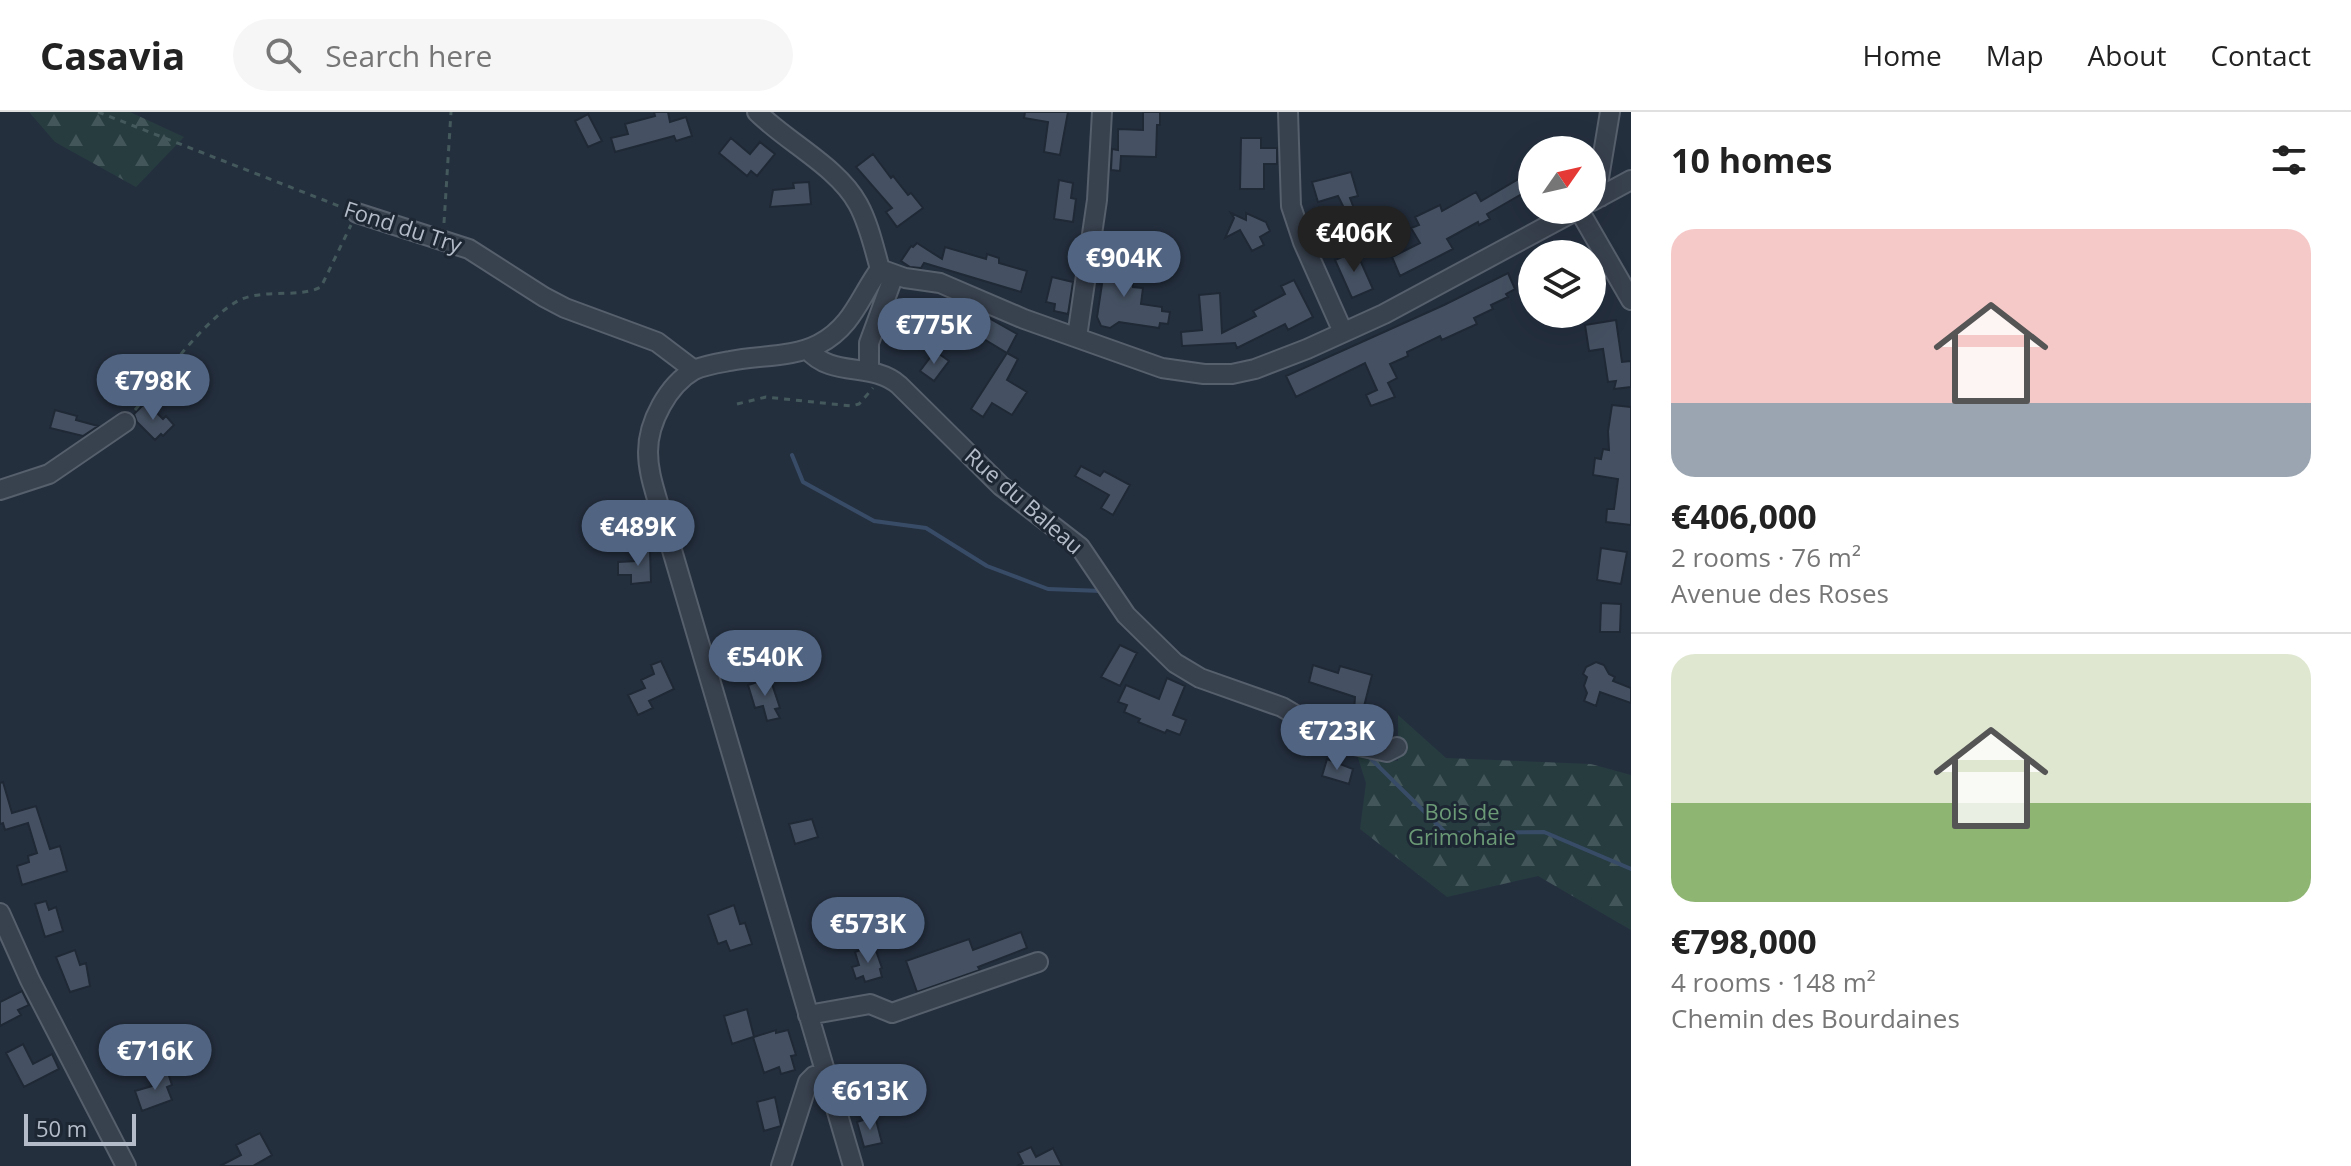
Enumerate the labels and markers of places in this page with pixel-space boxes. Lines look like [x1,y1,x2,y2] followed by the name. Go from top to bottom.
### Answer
[1298,206,1410,274] pin: €406K
[1068,231,1180,299] pin: €904K
[878,298,990,366] pin: €775K
[97,354,209,422] pin: €798K
[582,500,694,568] pin: €489K
[709,630,821,698] pin: €540K
[1281,704,1393,772] pin: €723K
[812,897,924,965] pin: €573K
[99,1024,211,1092] pin: €716K
[814,1064,926,1132] pin: €613K

